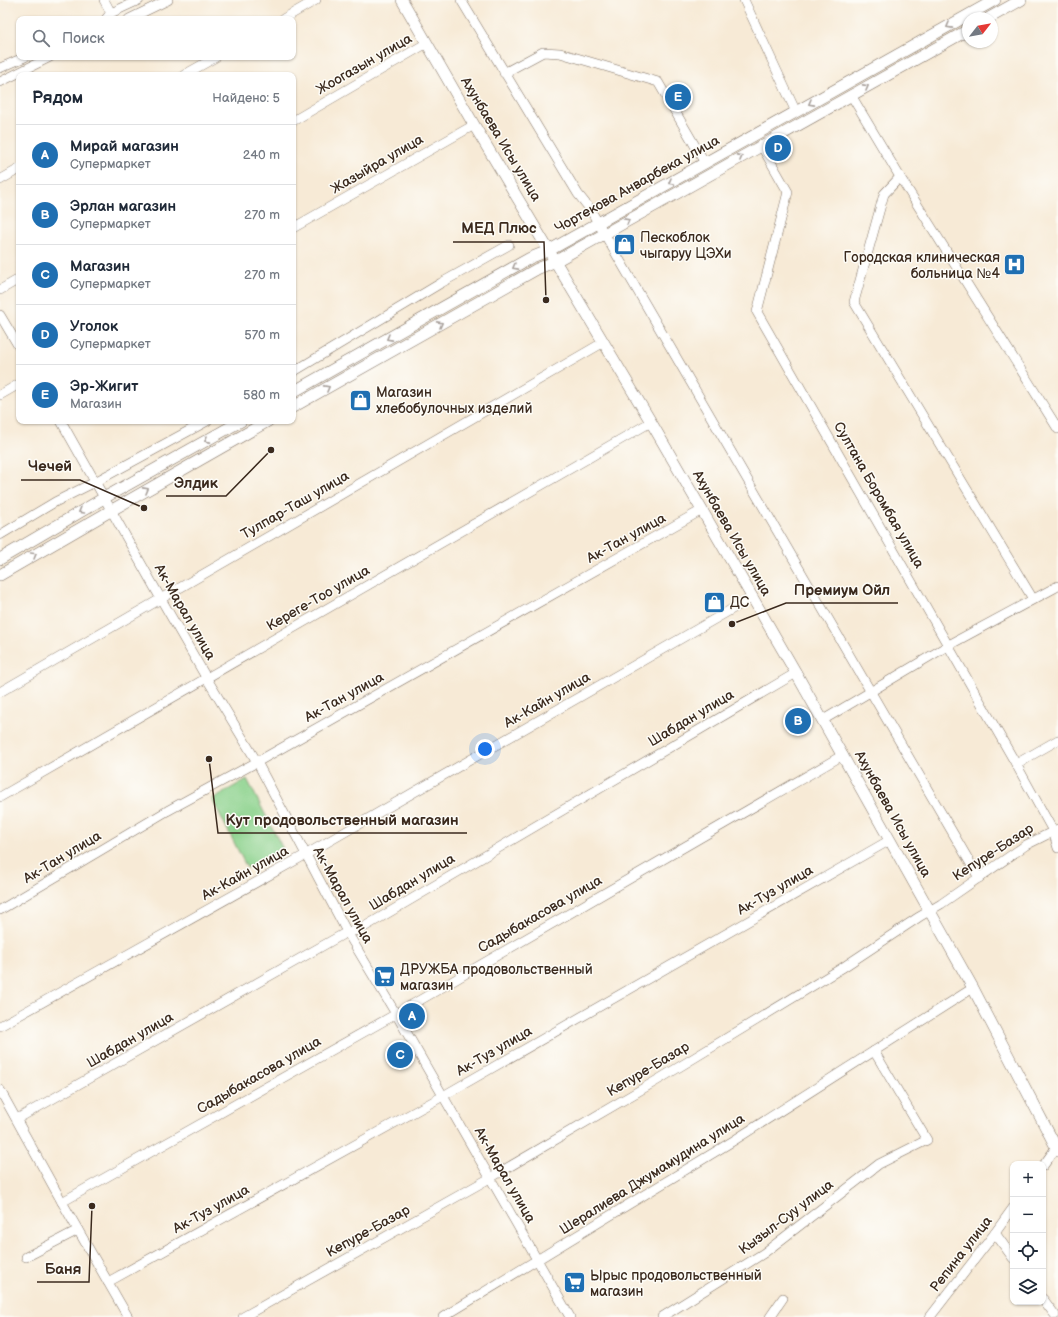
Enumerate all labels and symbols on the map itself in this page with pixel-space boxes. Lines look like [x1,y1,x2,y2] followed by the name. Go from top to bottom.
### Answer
[962,12,998,48] north arrow
[946,21,953,29] one-way arrow
[313,29,415,98] street label: Жоогазын улица
[457,73,545,205] street label: Ахунбаева Исы улица
[665,82,691,112] pin: E
[862,85,869,92] one-way arrow
[808,99,815,106] one-way arrow
[328,130,427,197] street label: Жазыйра улица
[552,131,723,236] street label: Чортекова Анварбека улица
[765,133,791,163] pin: D
[736,155,743,162] one-way arrow
[668,178,675,185] one-way arrow
[453,215,544,242] callout: МЕД Плюс
[623,218,630,226] one-way arrow
[461,219,537,238] text: МЕД Плюс
[640,229,732,262] place label: Пескоблок чыгаруу ЦЭХи
[611,232,637,258] shop icon: Пескоблок чыгаруу ЦЭХи
[844,249,1000,282] place label: Городская клиническая больница №4
[1002,252,1028,278] hospital icon: Городская клиническая больница №4
[512,263,519,270] one-way arrow
[436,321,443,328] one-way arrow
[386,333,393,340] one-way arrow
[376,384,532,417] place label: Магазин хлебобулочных изделий
[323,385,330,392] one-way arrow
[348,387,374,413] shop icon: Магазин хлебобулочных изделий
[830,419,928,572] street label: Султана Боромбая улица
[204,436,211,443] one-way arrow
[21,453,80,480] callout: Чечей
[28,457,72,476] text: Чечей
[689,466,775,599] street label: Ахунбаева Исы улица
[238,467,353,543] street label: Тулпар-Таш улица
[166,469,226,496] callout: Элдик
[174,474,219,493] text: Элдик
[142,487,149,495] one-way arrow
[78,506,85,514] one-way arrow
[583,509,669,567] street label: Ак-Тан улица
[30,553,37,560] one-way arrow
[150,560,220,663] street label: Ак-Марал улица
[263,561,373,634] street label: Кереге-Тоо улица
[786,576,898,603] callout: Премиум Ойл
[794,581,890,600] text: Премиум Ойл
[701,589,727,615] shop icon: ДС
[730,594,750,611] place label: ДС
[301,668,387,726] street label: Ак-Тан улица
[500,668,594,732] street label: Ак-Кайн улица
[645,685,737,750] street label: Шабдан улица
[785,706,811,736] pin: B
[475,739,495,759] your location
[851,747,935,881] street label: Ахунбаева Исы улица
[218,806,467,833] callout: Кут продовольственный магазин
[225,811,459,830] text: Кут продовольственный магазин
[949,819,1037,884] street label: Кепуре-Базар
[19,827,105,887] street label: Ак-Тан улица
[198,842,292,904] street label: Ак-Кайн улица
[309,843,377,947] street label: Ак-Марал улица
[366,849,458,914] street label: Шабдан улица
[733,861,817,919] street label: Ак-Туз улица
[475,871,606,956] street label: Садыбакасова улица
[400,961,593,994] place label: ДРУЖБА продовольственный магазин
[372,964,398,990] supermarket icon: ДРУЖБА продовольственный магазин
[399,1001,425,1031] pin: A
[84,1008,177,1072] street label: Шабдан улица
[452,1022,536,1080] street label: Ак-Туз улица
[194,1032,325,1117] street label: Садыбакасова улица
[604,1038,692,1100] street label: Кепуре-Базар
[387,1040,413,1070] pin: C
[556,1109,748,1238] street label: Шералиева Джумамудина улица
[470,1123,540,1226] street label: Ак-Марал улица
[735,1176,837,1258] street label: Кызыл-Суу улица
[169,1181,253,1238] street label: Ак-Туз улица
[323,1201,413,1261] street label: Кепуре-Базар
[926,1212,996,1295] street label: Репина улица
[37,1255,89,1282] callout: Баня
[45,1260,81,1279] text: Баня
[590,1267,762,1300] place label: Ырыс продовольственный магазин
[561,1270,587,1296] supermarket icon: Ырыс продовольственный магазин

